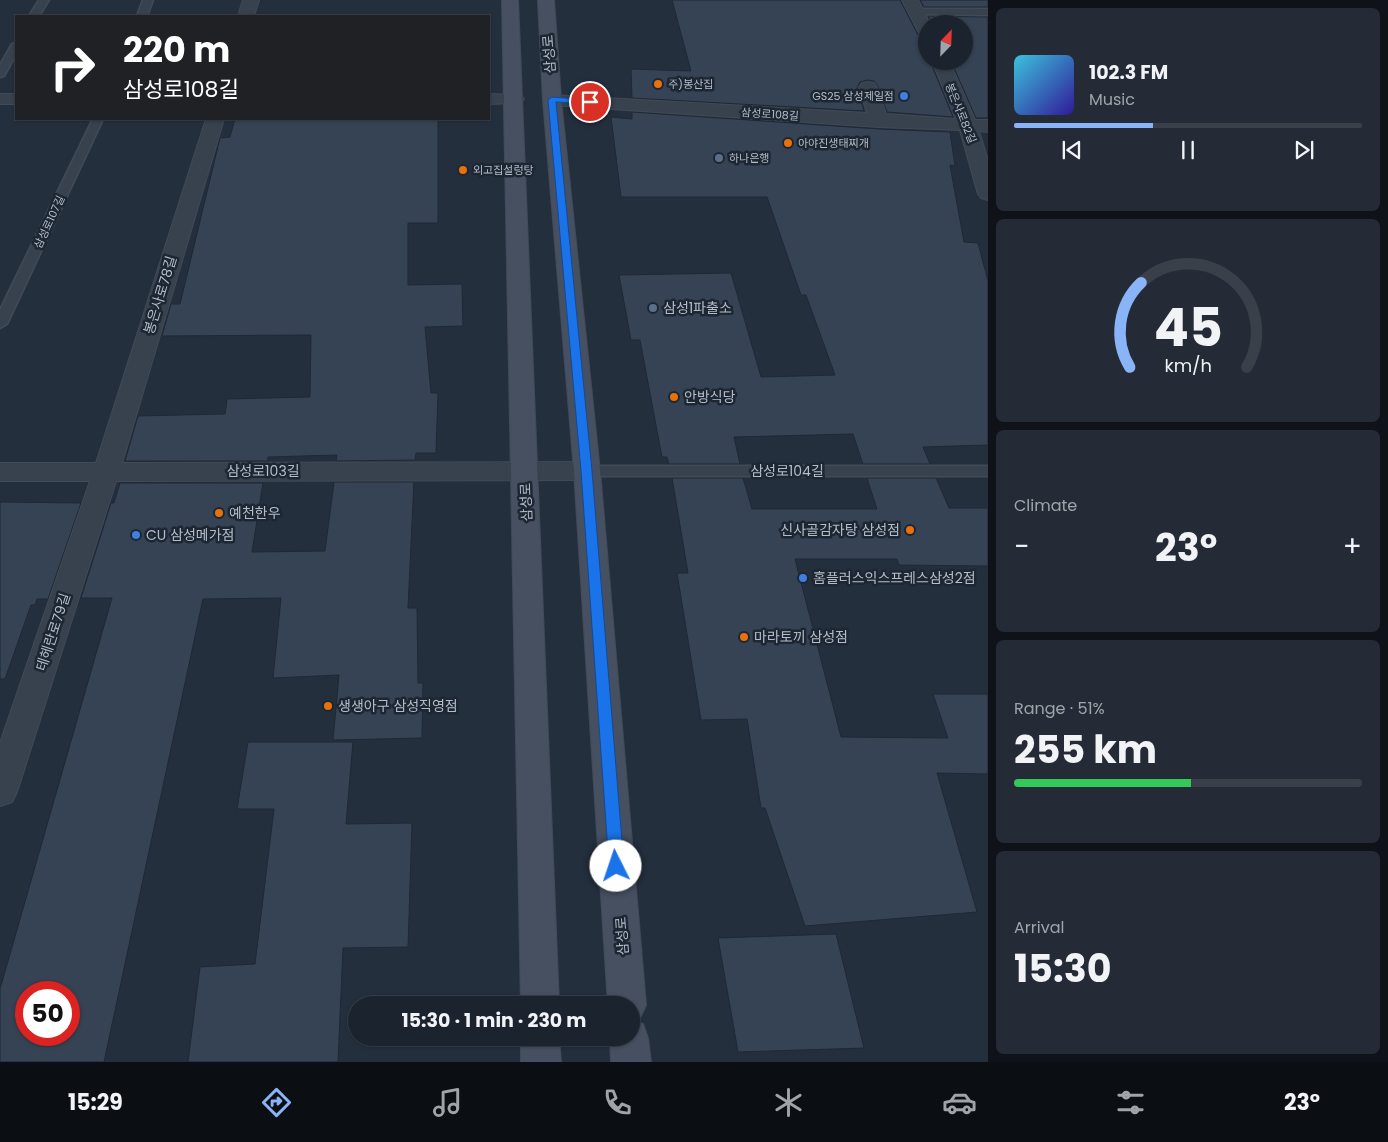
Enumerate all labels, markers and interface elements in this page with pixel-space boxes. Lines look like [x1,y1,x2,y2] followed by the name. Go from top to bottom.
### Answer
[918,15,972,70] north arrow
[918,15,973,70] map controls
[123,25,230,74] text: 220 m
[538,34,560,74] street label: 삼성로
[40,35,105,100] icon: right
[1089,59,1168,86] text: 102.3 FM
[123,74,239,105] text: 삼성로108길
[668,76,713,92] place label: 주)봉산집
[652,78,664,90] marker: 주)봉산집
[942,80,980,146] street label: 봉은사로82길
[569,81,611,123] pin
[576,88,604,116] icon: arrive
[812,88,894,104] place label: GS25 삼성제일점
[1089,88,1135,111] text: Music
[898,90,910,102] marker: GS25 삼성제일점
[741,104,799,124] street label: 삼성로108길
[798,135,869,151] place label: 아야진생태찌개
[1058,136,1086,164] icon: previous
[1174,136,1202,164] icon: pause
[1290,136,1318,164] icon: next
[782,137,794,149] marker: 아야진생태찌개
[729,150,769,166] place label: 하나은행
[713,152,725,164] marker: 하나은행
[473,162,534,178] place label: 외고집설렁탕
[457,164,469,176] marker: 외고집설렁탕
[30,193,68,251] street label: 삼성로107길
[139,253,181,337] street label: 봉은사로78길
[1153,291,1223,364] text: 45
[663,298,732,318] place label: 삼성1파출소
[647,302,659,314] marker: 삼성1파출소
[1164,353,1212,378] text: km/h
[684,387,736,407] place label: 안방식당
[668,391,680,403] marker: 안방식당
[226,461,300,481] street label: 삼성로103길
[750,461,824,481] street label: 삼성로104길
[515,482,537,522] street label: 삼성로
[1014,494,1077,517] text: Climate
[229,503,281,523] place label: 예천한우
[213,507,225,519] marker: 예천한우
[780,520,900,540] place label: 신사골감자탕 삼성점
[1155,521,1217,574] text: 23°
[904,524,916,536] marker: 신사골감자탕 삼성점
[146,525,234,545] place label: CU 삼성메가점
[1014,527,1029,566] text: −
[1343,527,1362,566] text: +
[130,529,142,541] marker: CU 삼성메가점
[813,568,976,588] place label: 홈플러스익스프레스삼성2점
[797,572,809,584] marker: 홈플러스익스프레스삼성2점
[31,590,75,674] street label: 테헤란로79길
[754,627,848,647] place label: 마라토끼 삼성점
[738,631,750,643] marker: 마라토끼 삼성점
[338,696,458,716] place label: 생생아구 삼성직영점
[1014,697,1105,720] text: Range · 51%
[322,700,334,712] marker: 생생아구 삼성직영점
[1014,723,1157,776] text: 255 km
[589,839,641,891] position arrow
[611,916,633,956] street label: 삼성로
[1014,916,1064,939] text: Arrival
[1014,942,1112,995] text: 15:30
[15,981,80,1046] speed limit sign: 50
[402,1007,586,1034] text: 15:30 · 1 min · 230 m
[259,1085,294,1120] icon: directions
[430,1085,465,1120] icon: music
[600,1085,635,1120] icon: phone
[771,1085,806,1120] icon: climate
[942,1085,977,1120] icon: car
[1113,1085,1148,1120] icon: filters
[68,1087,123,1118] text: 15:29
[1284,1087,1320,1118] text: 23°

